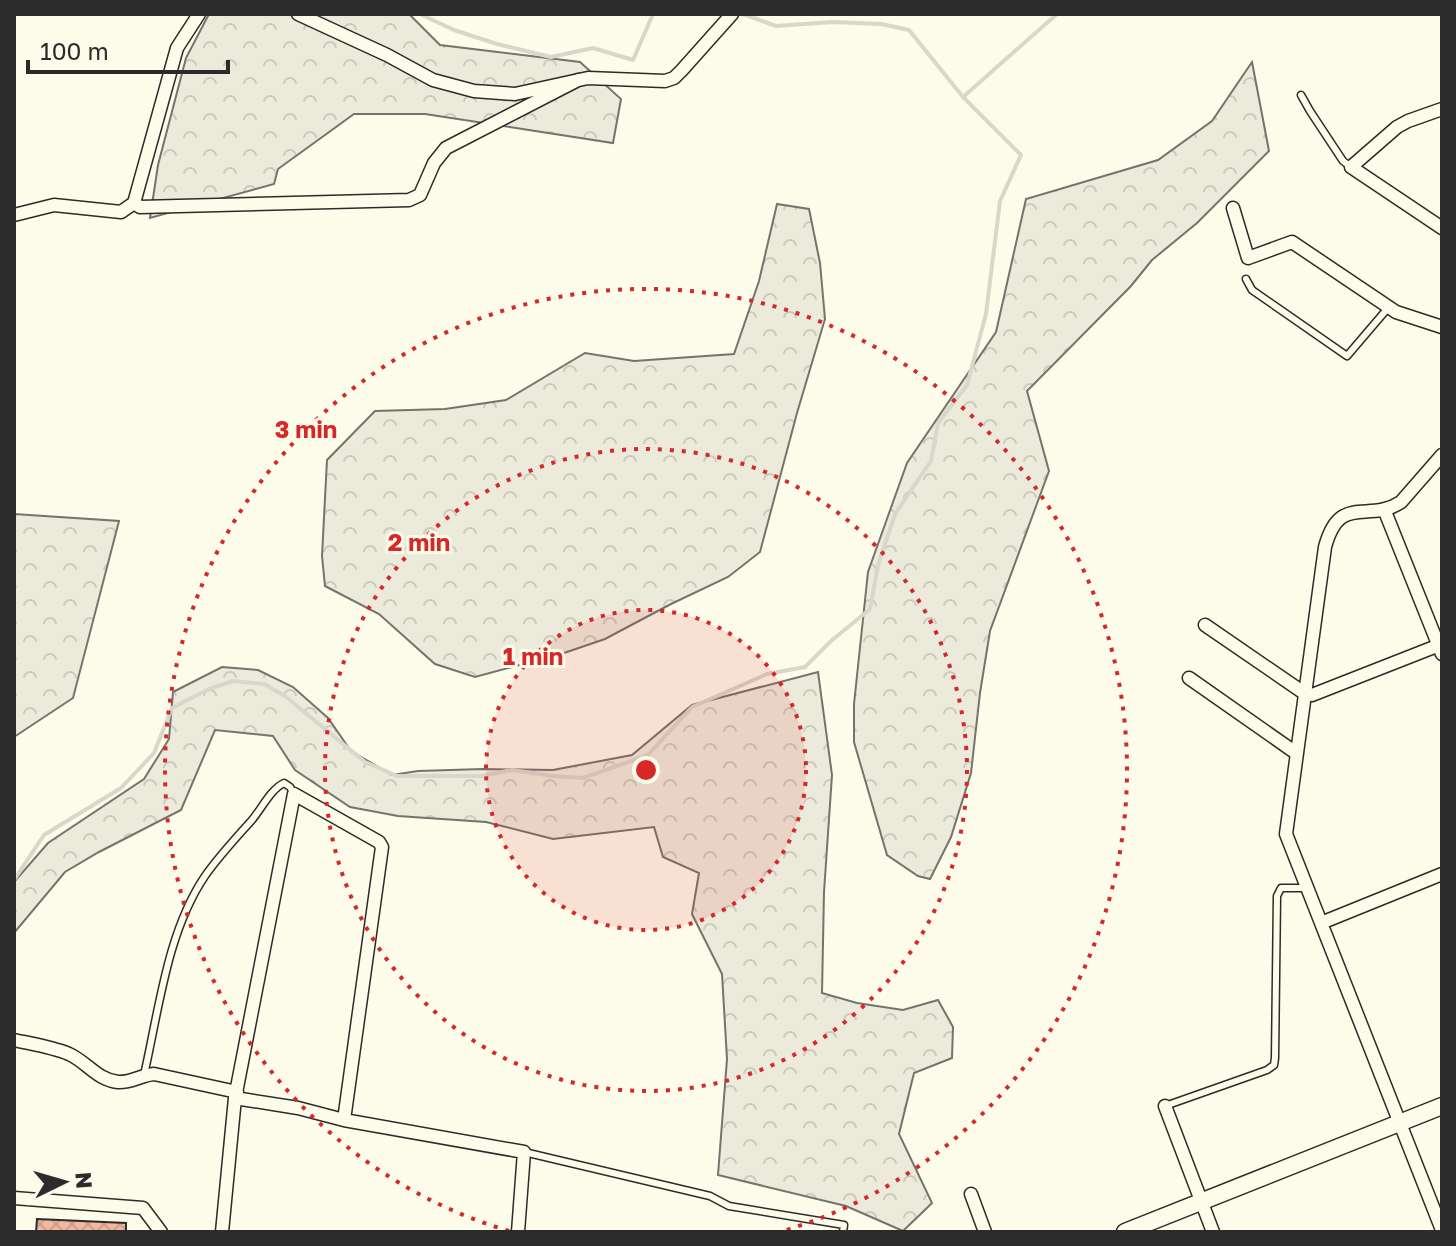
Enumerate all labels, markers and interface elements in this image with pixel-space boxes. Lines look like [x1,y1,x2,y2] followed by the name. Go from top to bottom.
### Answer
[28,24,228,74] scale bar
[40,36,109,65] text: 100 m
[275,414,337,443] text: 3 min
[388,527,450,556] text: 2 min
[503,641,563,670] text: 1 min
[632,756,660,784] centre of rings
[24,1142,104,1222] north arrow
[70,1171,99,1190] text: N

